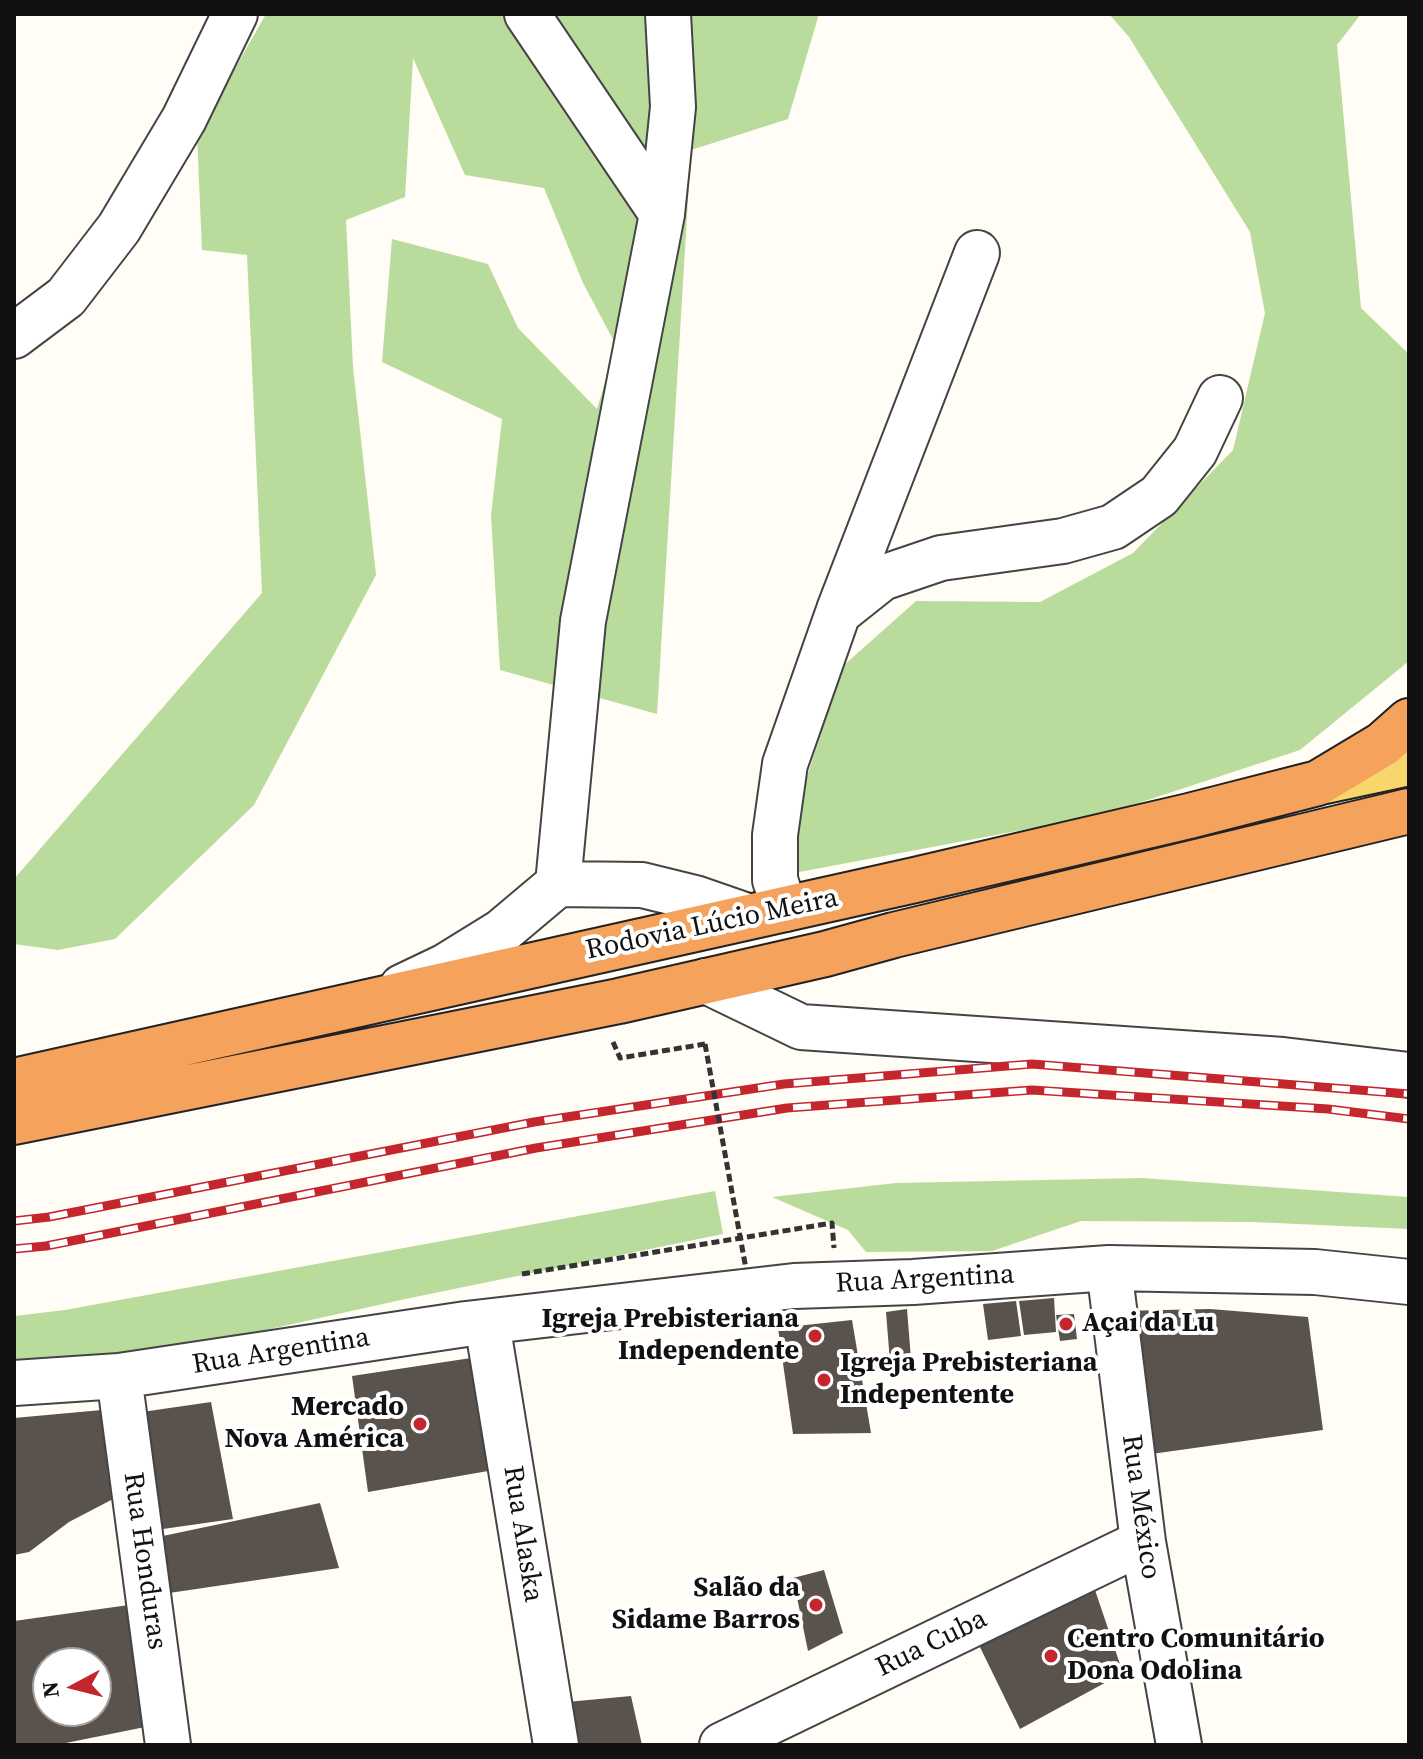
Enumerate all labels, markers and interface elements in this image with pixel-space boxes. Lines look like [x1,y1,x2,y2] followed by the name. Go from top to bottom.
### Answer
[583,882,841,968] street label: Rodovia Lúcio Meira
[835,1259,1015,1301] street label: Rua Argentina
[541,1303,799,1369] place label: Igreja Prebisteriana Independente
[1082,1307,1214,1341] place label: Açai da Lu
[1057,1315,1075,1333] marker: Açai da Lu
[190,1321,372,1383] street label: Rua Argentina
[806,1327,824,1345] marker: Igreja Prebisteriana Independente
[840,1347,1098,1413] place label: Igreja Prebisteriana Indepentente
[815,1371,833,1389] marker: Igreja Prebisteriana Indepentente
[224,1391,404,1457] place label: Mercado Nova América
[411,1415,429,1433] marker: Mercado Nova América
[1113,1432,1167,1582] street label: Rua México
[495,1464,549,1604] street label: Rua Alaska
[115,1470,173,1652] street label: Rua Honduras
[612,1572,800,1638] place label: Salão da Sidame Barros
[807,1596,825,1614] marker: Salão da Sidame Barros
[871,1603,993,1685] street label: Rua Cuba
[1067,1623,1325,1689] place label: Centro Comunitário Dona Odolina
[32,1647,112,1727] north arrow
[1042,1647,1060,1665] marker: Centro Comunitário Dona Odolina
[34,1680,66,1699] text: N

